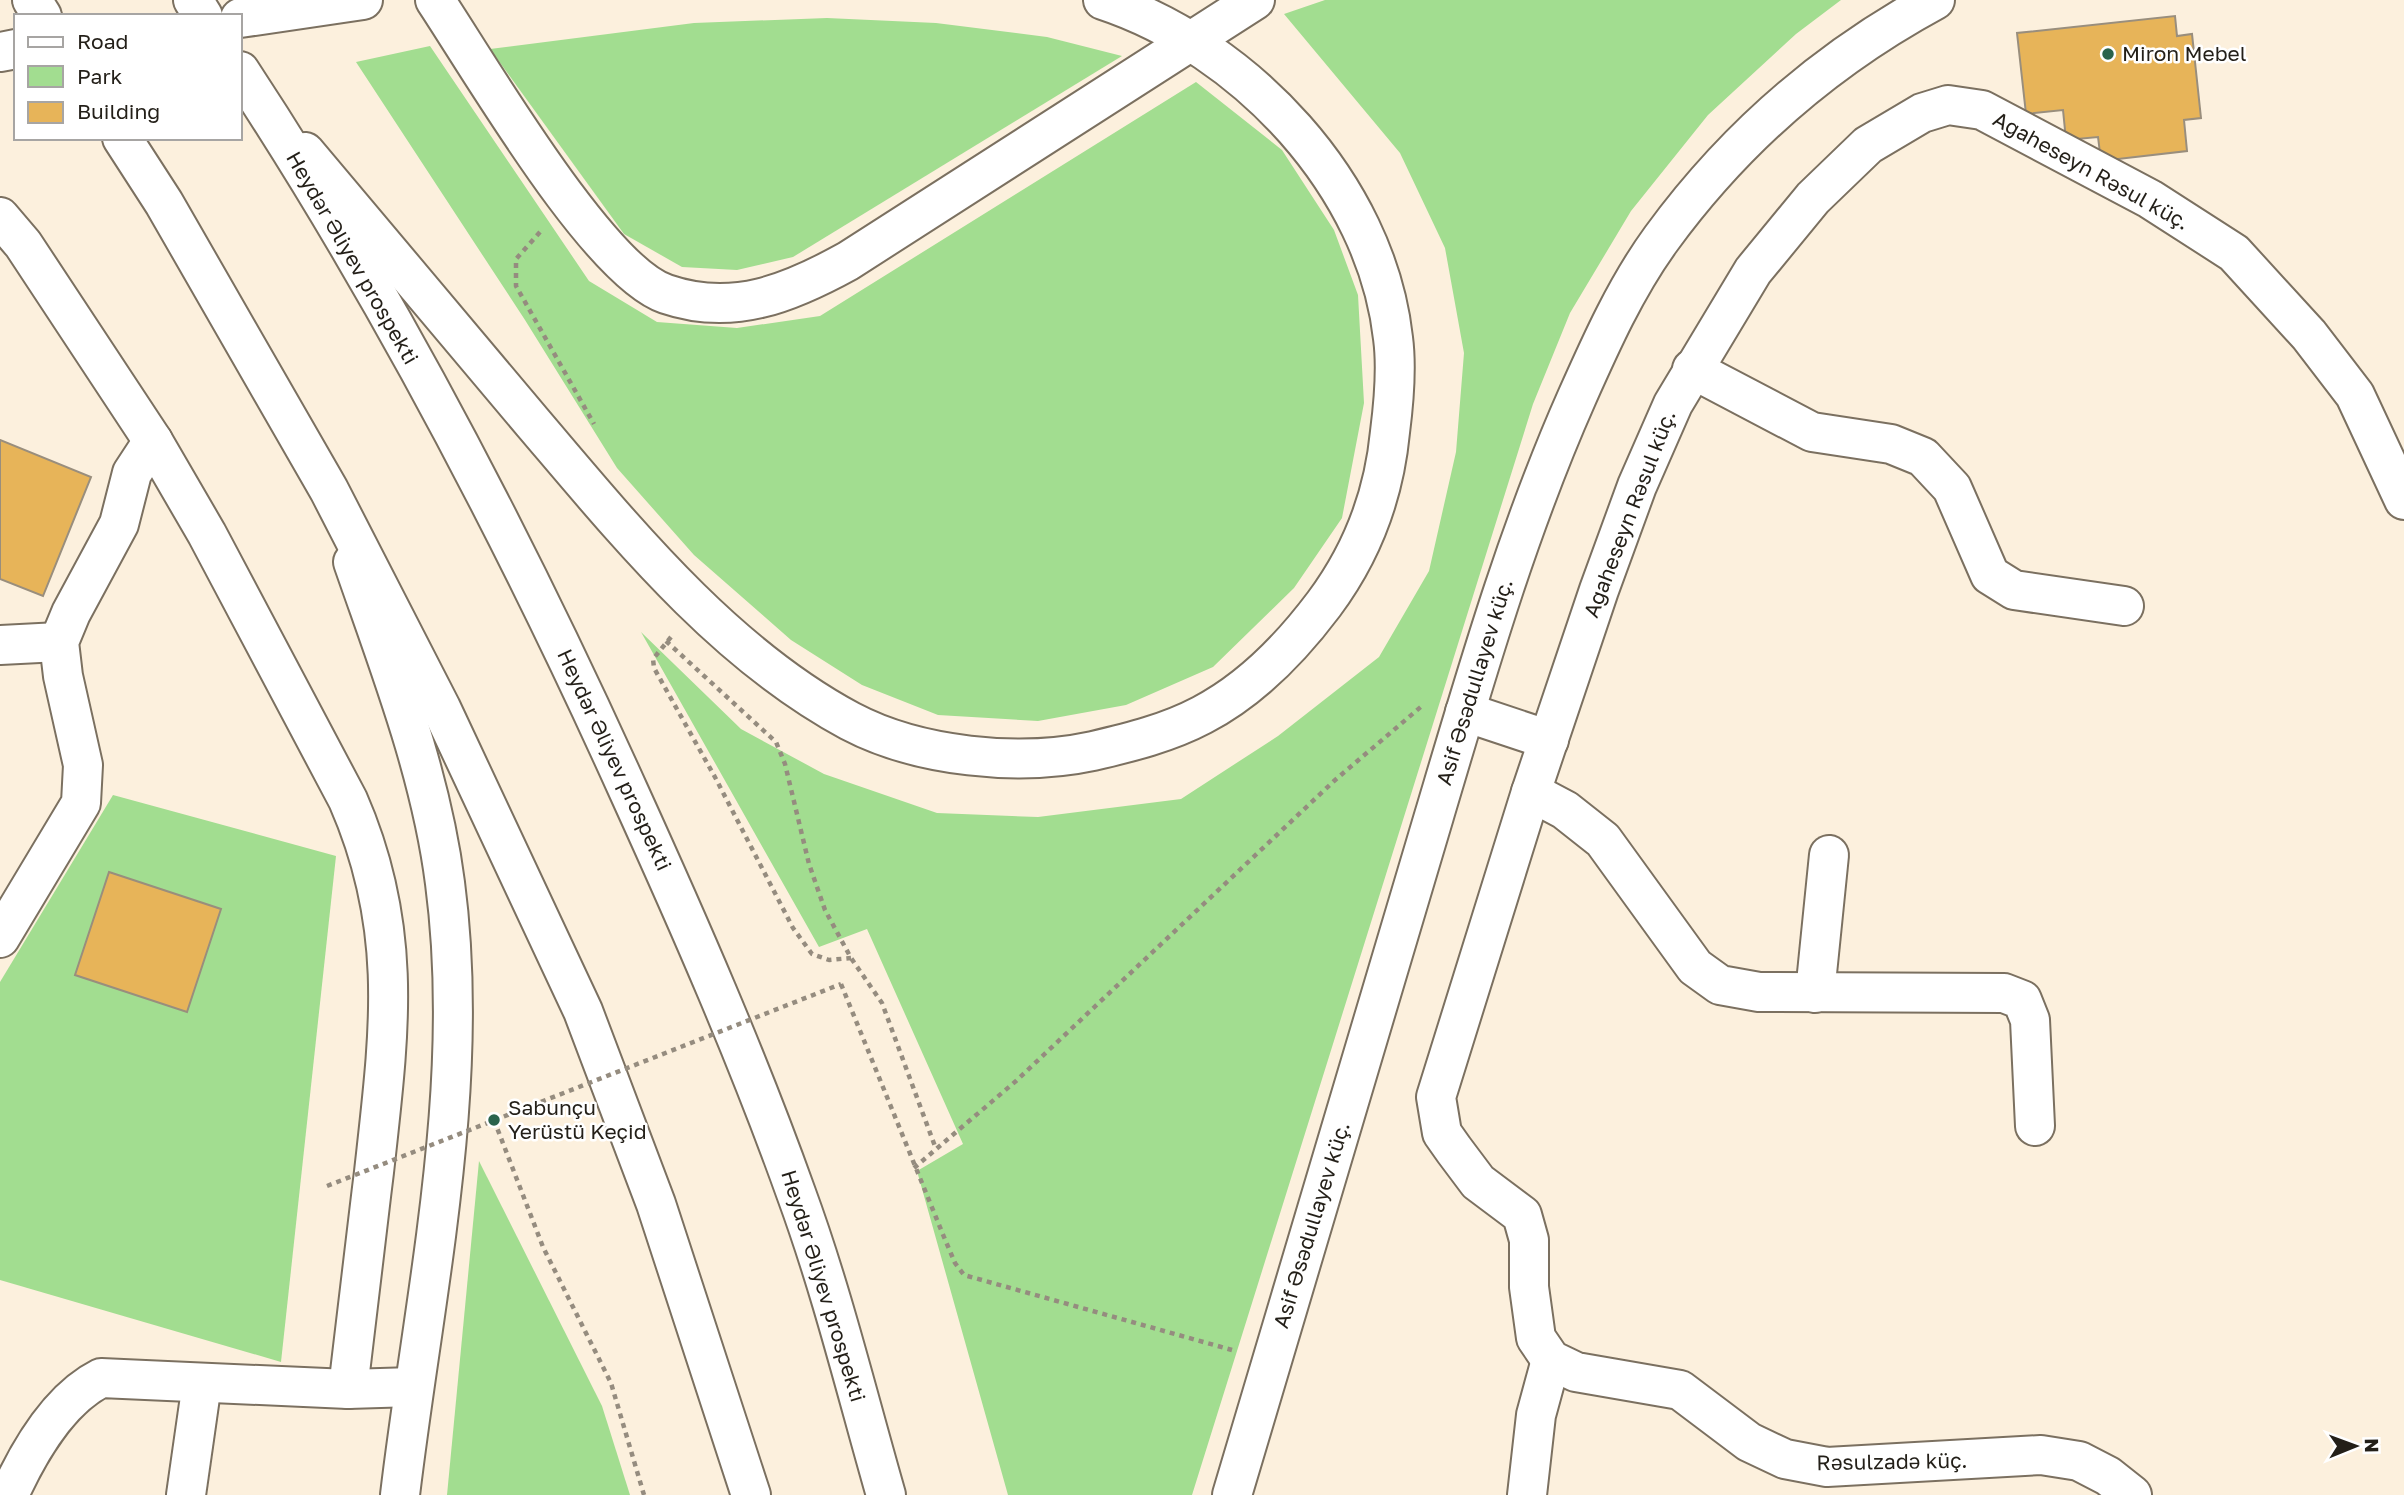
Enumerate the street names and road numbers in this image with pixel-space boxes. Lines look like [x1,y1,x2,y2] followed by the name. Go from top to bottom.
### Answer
[1989,105,2194,235] street label: Ağaheseyn Rəsul küç.
[281,146,424,369] street label: Heydər Əliyev prospekti
[1577,406,1681,621] street label: Ağaheseyn Rəsul küç.
[1430,575,1518,788] street label: Asif Əsədullayev küç.
[552,645,678,874] street label: Heydər Əliyev prospekti
[1267,1118,1355,1331] street label: Asif Əsədullayev küç.
[776,1166,872,1405] street label: Heydər Əliyev prospekti
[1816,1447,1968,1475] street label: Rəsulzadə küç.

